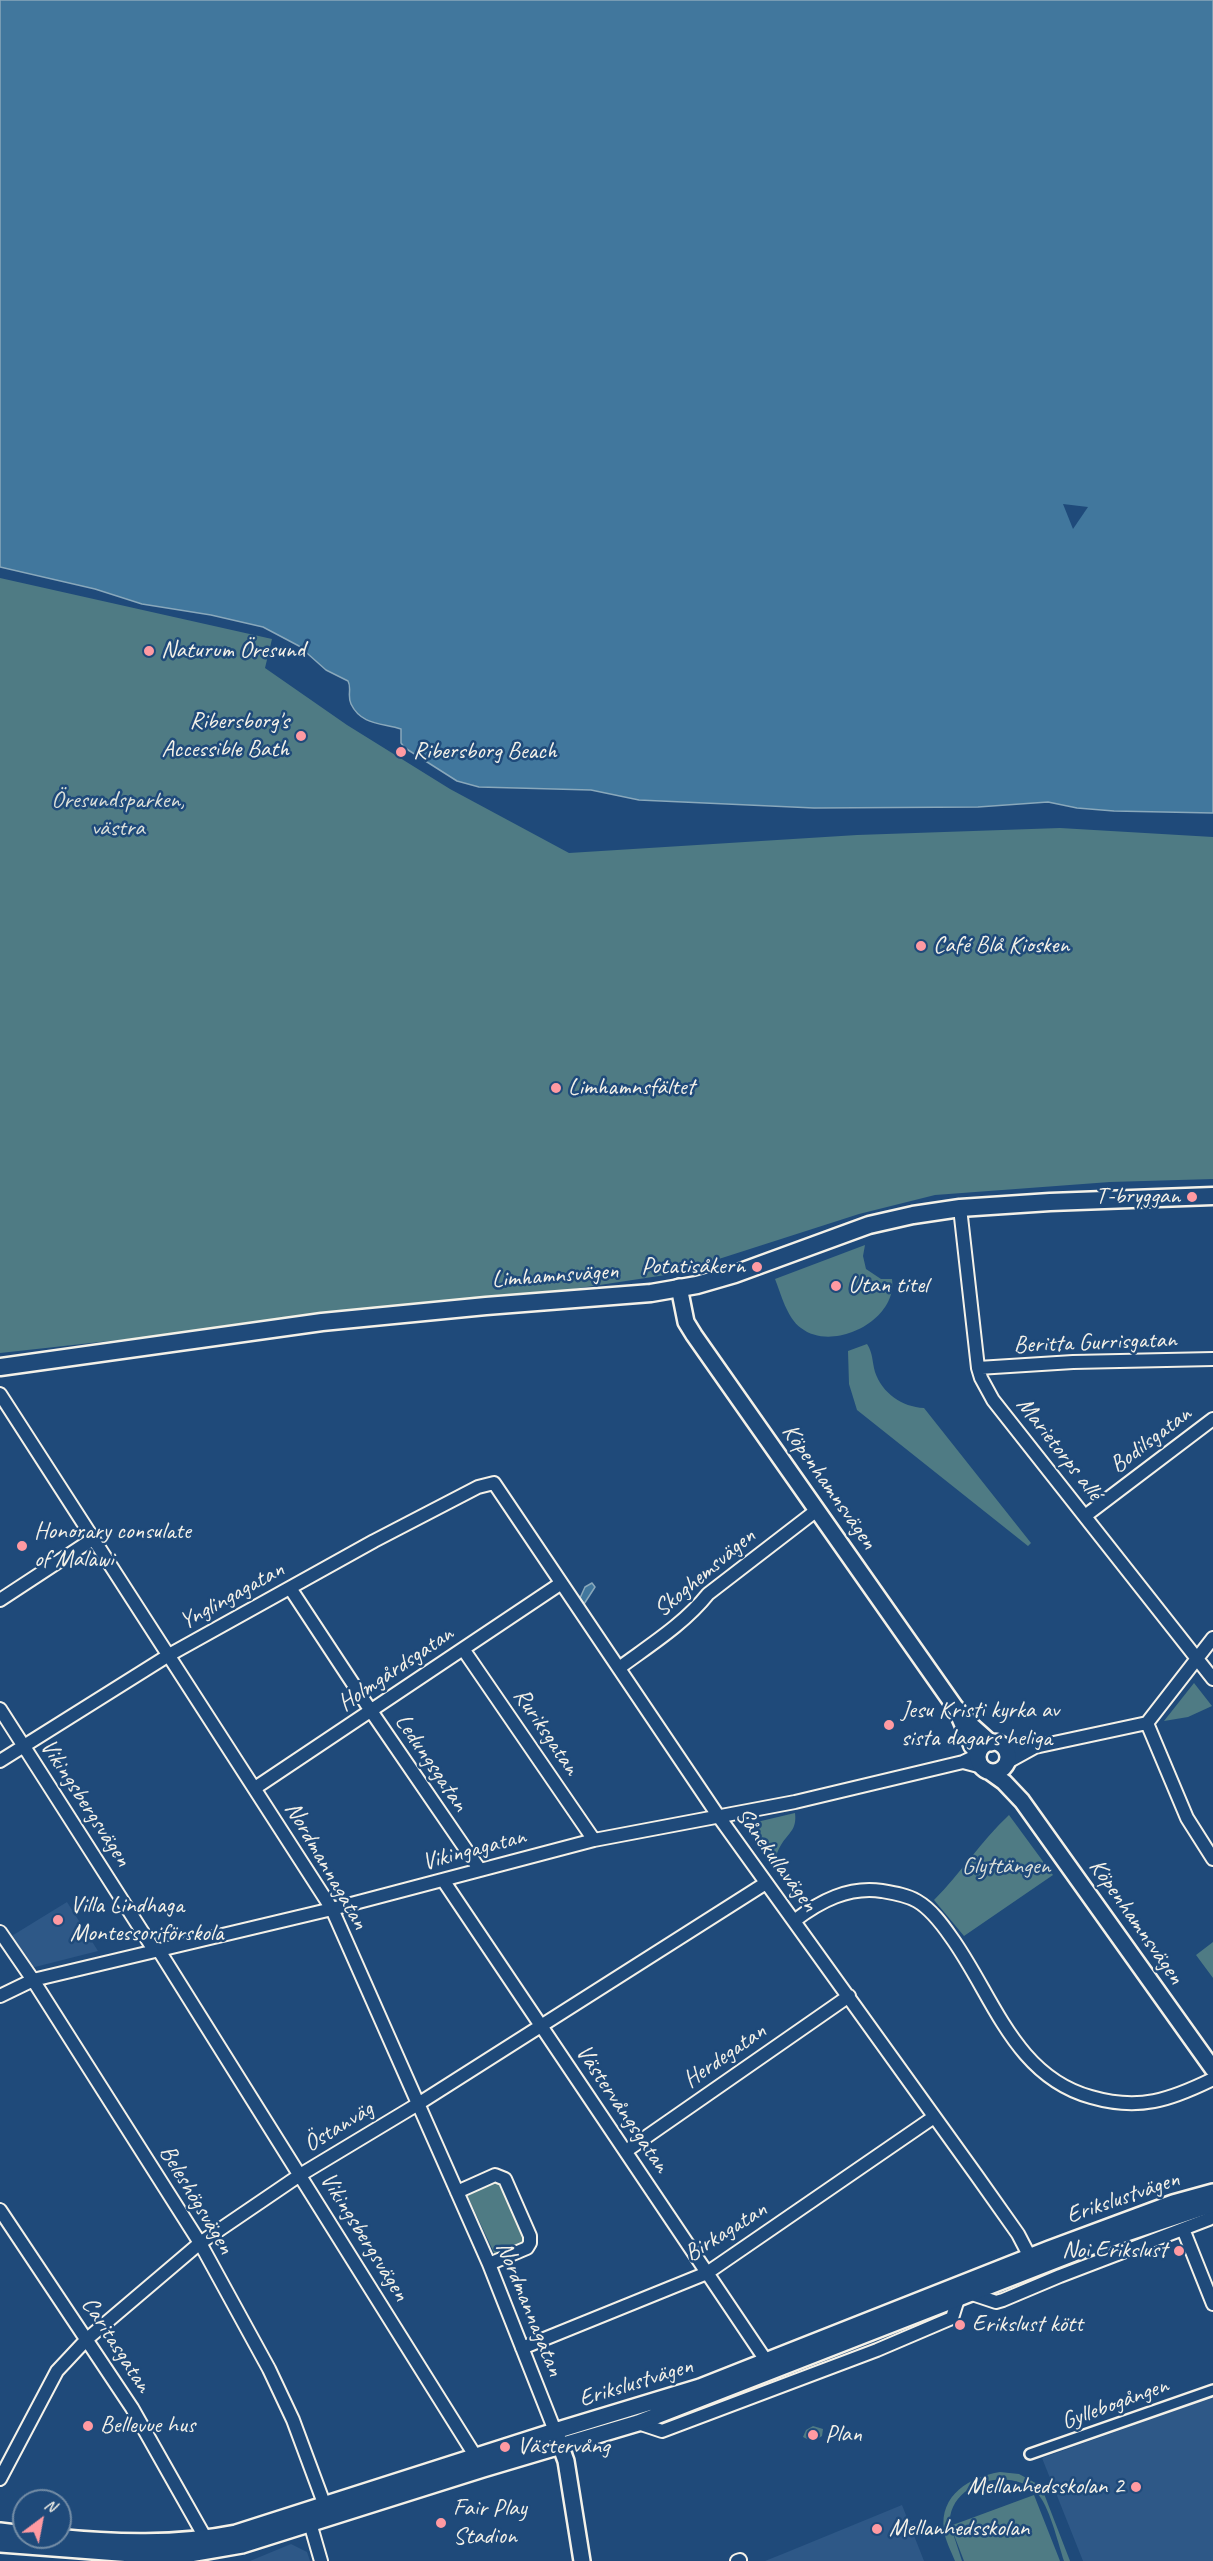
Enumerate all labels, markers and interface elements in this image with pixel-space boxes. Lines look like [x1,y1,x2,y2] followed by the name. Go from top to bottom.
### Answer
[161,637,305,665] place label: Naturum Öresund
[142,644,156,658] marker: Naturum Öresund
[161,708,289,764] place label: Ribersborg's Accessible Bath
[294,729,308,743] marker: Ribersborg's Accessible Bath
[413,738,557,766] place label: Ribersborg Beach
[394,745,408,759] marker: Ribersborg Beach
[51,787,185,843] park label: Öresundsparken, västra
[933,932,1069,960] place label: Café Blå Kiosken
[914,939,928,953] marker: Café Blå Kiosken
[568,1074,695,1102] place label: Limhamnsfältet
[549,1081,563,1095] marker: Limhamnsfältet
[1096,1183,1180,1211] place label: T-bryggan
[1185,1190,1199,1204] marker: T-bryggan
[641,1253,745,1281] place label: Potatisåkern
[491,1257,619,1295] street label: Limhamnsvägen
[750,1260,764,1274] marker: Potatisåkern
[848,1272,928,1300] place label: Utan titel
[829,1279,843,1293] marker: Utan titel
[1013,1326,1177,1360] street label: Beritta Gurrisgatan
[1010,1392,1108,1506] street label: Marietorps allé
[1105,1400,1197,1480] street label: Bodilsgatan
[775,1419,883,1555] street label: Köpenhamnsvägen
[34,1518,191,1574] place label: Honorary consulate of Malawi
[648,1522,762,1624] street label: Skoghemsvägen
[15,1539,29,1553] marker: Honorary consulate of Malawi
[175,1556,289,1636] street label: Ynglingagatan
[333,1620,459,1718] street label: Holmgårdsgatan
[506,1683,586,1781] street label: Ruriksgatan
[901,1697,1059,1753] place label: Jesu Kristi kyrka av sista dagars heliga
[388,1709,474,1817] street label: Ledungsgatan
[882,1718,896,1732] marker: Jesu Kristi kyrka av sista dagars heliga
[33,1734,137,1872] street label: Vikingsbergsvägen
[278,1797,374,1935] street label: Nordmannagatan
[729,1802,823,1918] street label: Sånekullavägen
[419,1822,529,1878] street label: Vikingagatan
[962,1853,1050,1881] park label: Glyttängen
[1082,1854,1190,1990] street label: Köpenhamnsvägen
[70,1892,223,1948] place label: Villa Lindhaga Montessoriförskola
[51,1913,65,1927] marker: Villa Lindhaga Montessoriförskola
[678,2017,772,2095] street label: Herdegatan
[569,2040,675,2178] street label: Västervångsgatan
[299,2095,379,2159] street label: Östanväg
[152,2140,240,2260] street label: Beleshögsvägen
[1063,2165,1183,2231] street label: Erikslustvägen
[313,2167,415,2307] street label: Vikingsbergsvägen
[679,2195,773,2269] street label: Birkagatan
[489,2237,569,2381] street label: Nordmannagatan
[1062,2237,1167,2265] place label: Noi Erikslust
[1172,2244,1186,2258] marker: Noi Erikslust
[74,2292,158,2398] street label: Caritasgatan
[972,2311,1083,2339] place label: Erikslust kött
[953,2318,967,2332] marker: Erikslust kött
[576,2352,696,2414] street label: Erikslustvägen
[1058,2371,1172,2437] street label: Gyllebogången
[100,2412,195,2440] place label: Bellevue hus
[81,2419,95,2433] marker: Bellevue hus
[825,2421,862,2449] place label: Plan
[806,2428,820,2442] marker: Plan
[517,2433,610,2461] place label: Västervång
[498,2440,512,2454] marker: Västervång
[967,2473,1124,2501] place label: Mellanhedsskolan 2
[1129,2480,1143,2494] marker: Mellanhedsskolan 2
[12,2489,72,2549] north arrow
[41,2494,60,2517] text: N
[453,2495,527,2551] place label: Fair Play Stadion
[889,2515,1029,2543] place label: Mellanhedsskolan
[434,2516,448,2530] marker: Fair Play Stadion
[870,2522,884,2536] marker: Mellanhedsskolan

